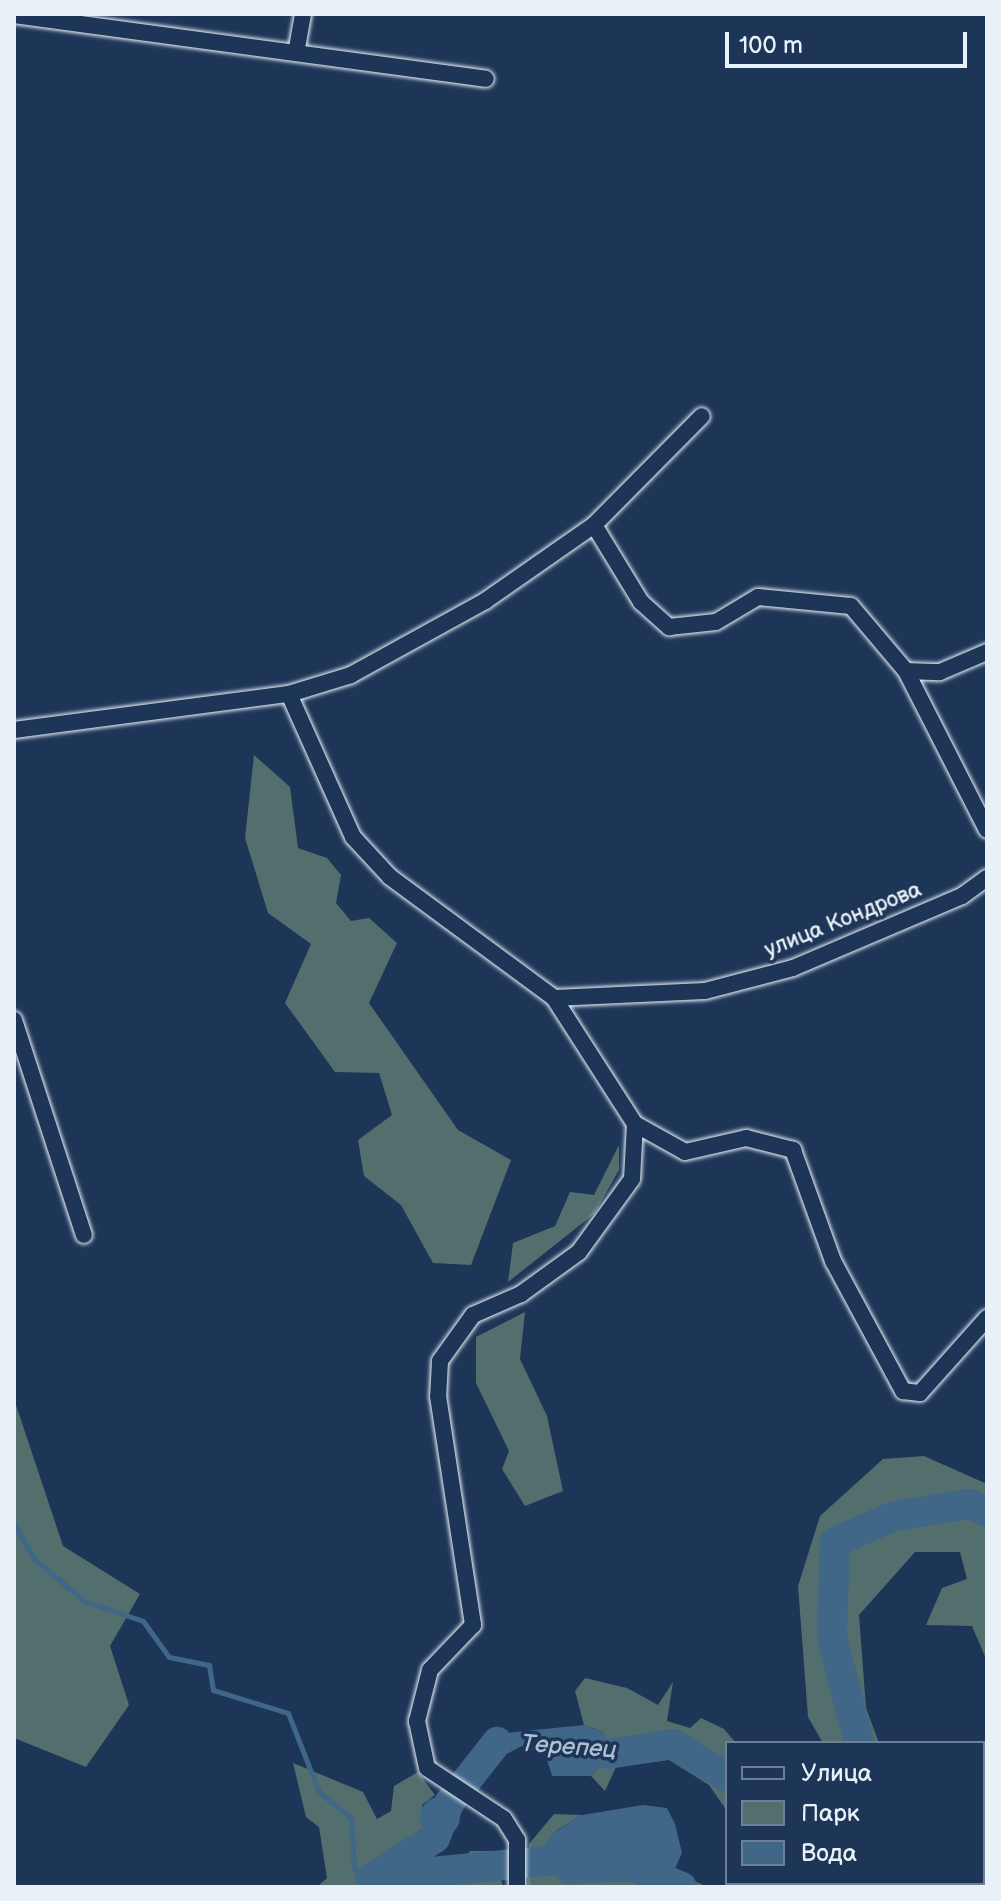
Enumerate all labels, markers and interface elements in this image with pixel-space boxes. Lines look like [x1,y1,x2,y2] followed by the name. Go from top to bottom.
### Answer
[729,16,971,66] scale bar
[739,31,803,60] text: 100 m
[761,877,925,963] street label: улица Кондрова
[520,1729,618,1765] water label: Терепец
[725,1741,985,1885] legend
[801,1759,872,1788] text: Улица
[801,1799,859,1828] text: Парк
[801,1839,857,1868] text: Вода

